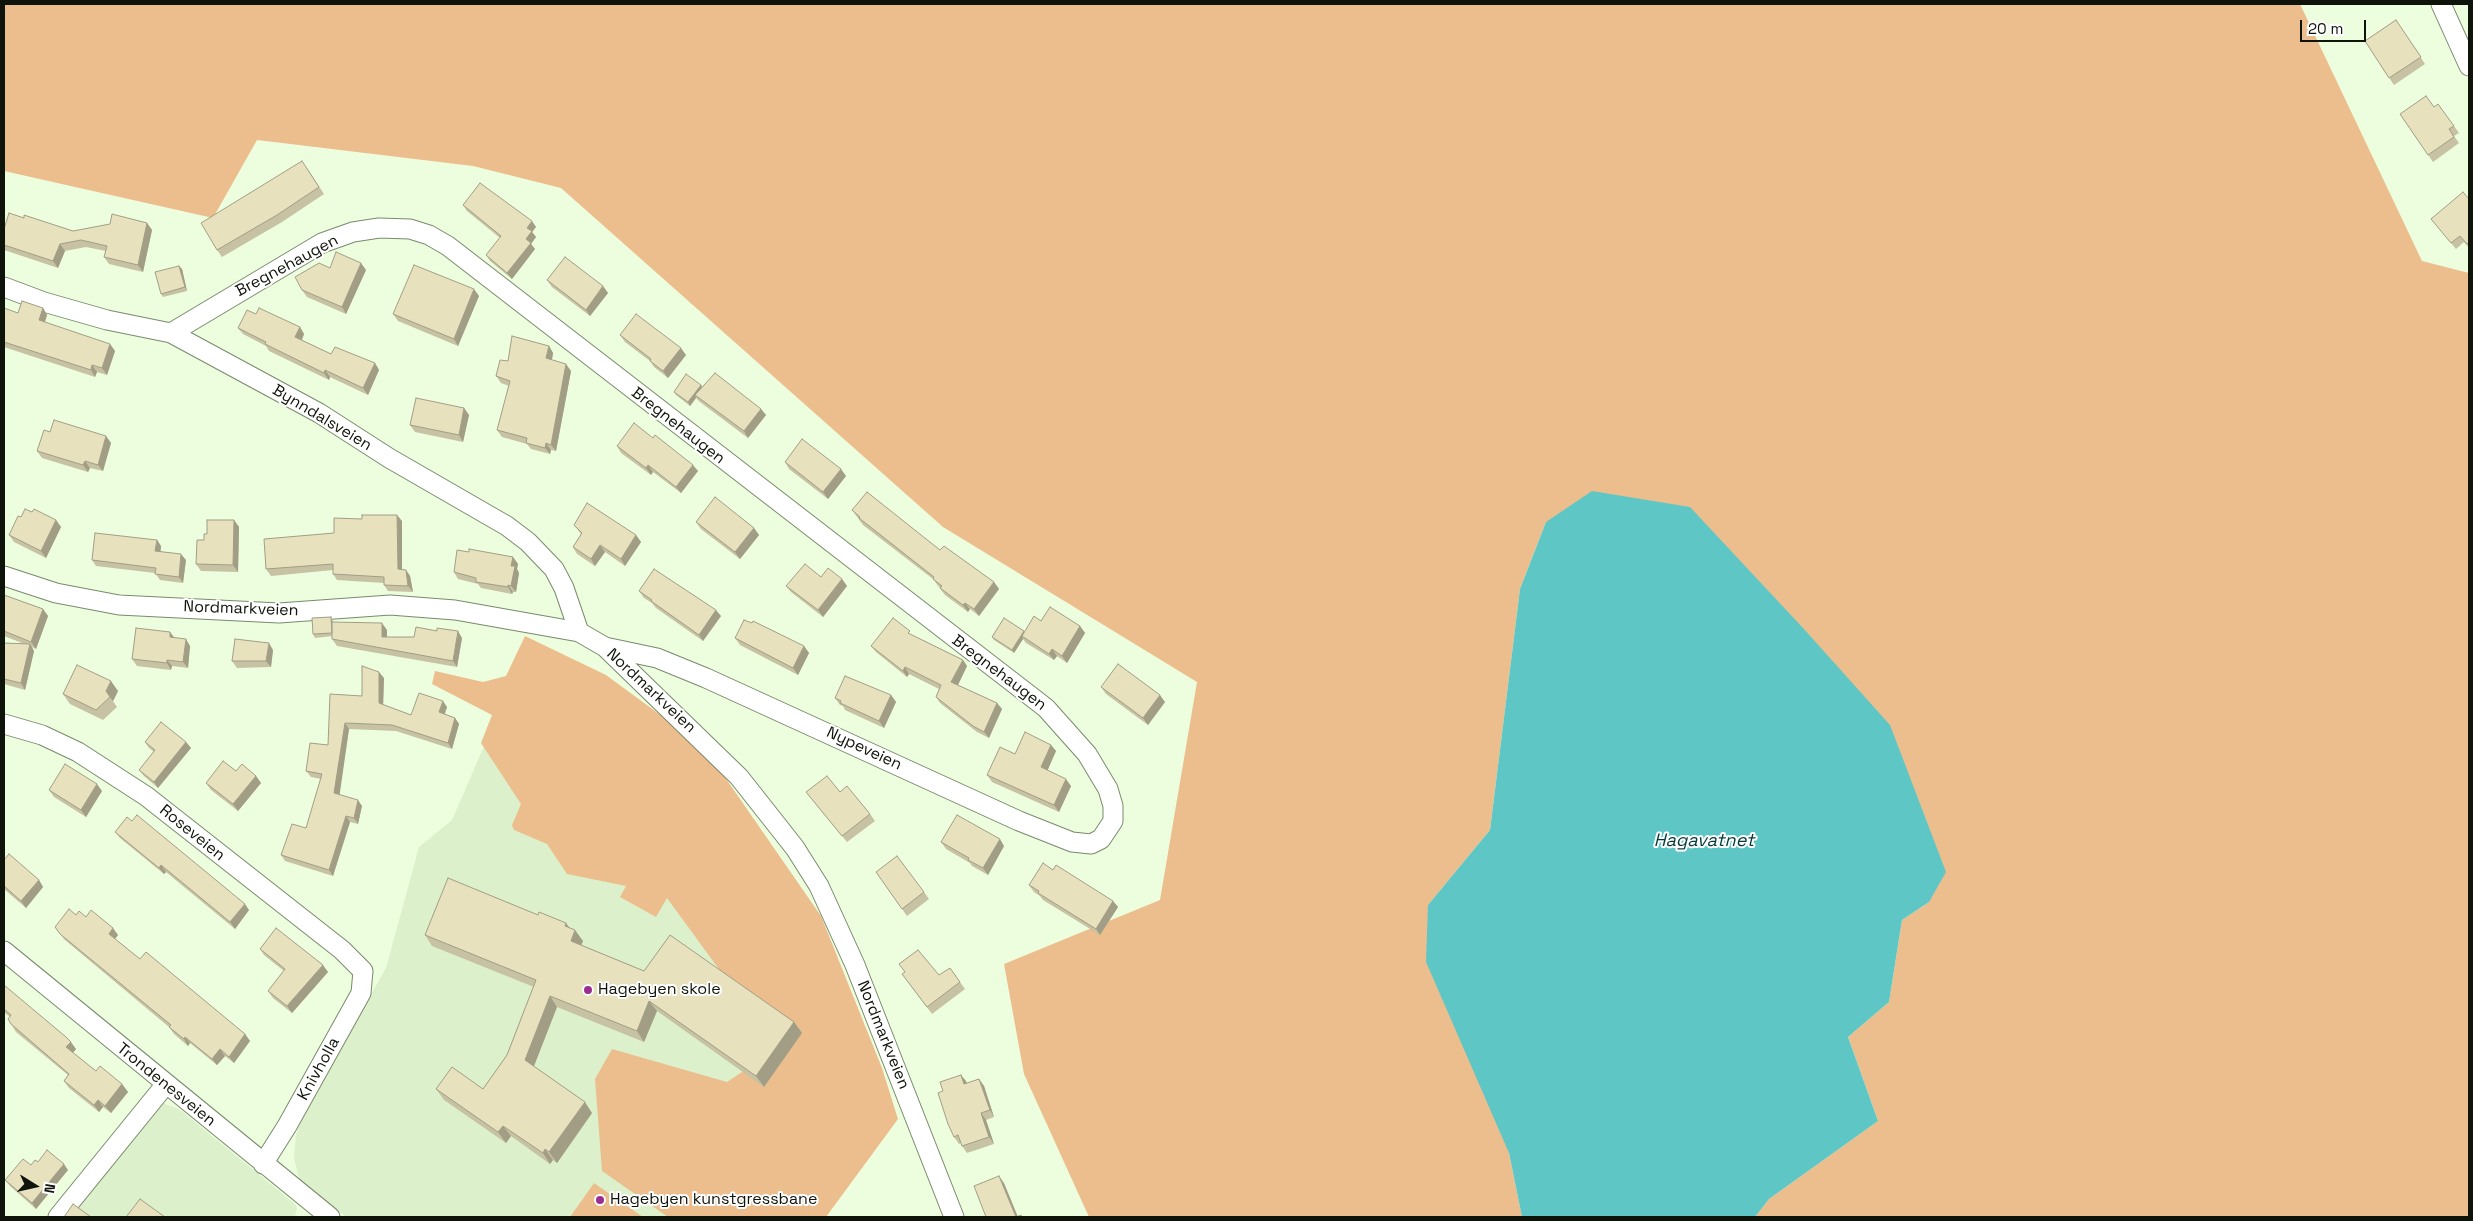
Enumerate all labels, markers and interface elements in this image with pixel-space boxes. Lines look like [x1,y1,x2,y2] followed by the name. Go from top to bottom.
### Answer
[2303,10,2369,42] scale bar
[2308,19,2343,38] text: 20 m
[232,231,342,301] street label: Bregnehaugen
[269,381,375,455] street label: Bynndalsveien
[627,383,729,469] street label: Bregnehaugen
[183,597,299,621] street label: Nordmarkveien
[948,631,1050,715] street label: Bregnehaugen
[602,645,700,737] street label: Nordmarkveien
[823,723,905,775] street label: Nypeveien
[155,801,229,865] street label: Roseveien
[1654,830,1754,852] water label: Hagavatnet
[853,978,913,1092] street label: Nordmarkveien
[598,980,721,1000] place label: Hagebyen skole
[582,984,594,996] marker: Hagebyen skole
[294,1034,344,1104] street label: Knivholla
[113,1039,219,1131] street label: Trondenesveien
[10,1161,60,1211] north arrow
[40,1182,59,1195] text: N
[610,1190,817,1210] place label: Hagebyen kunstgressbane
[594,1194,606,1206] marker: Hagebyen kunstgressbane

